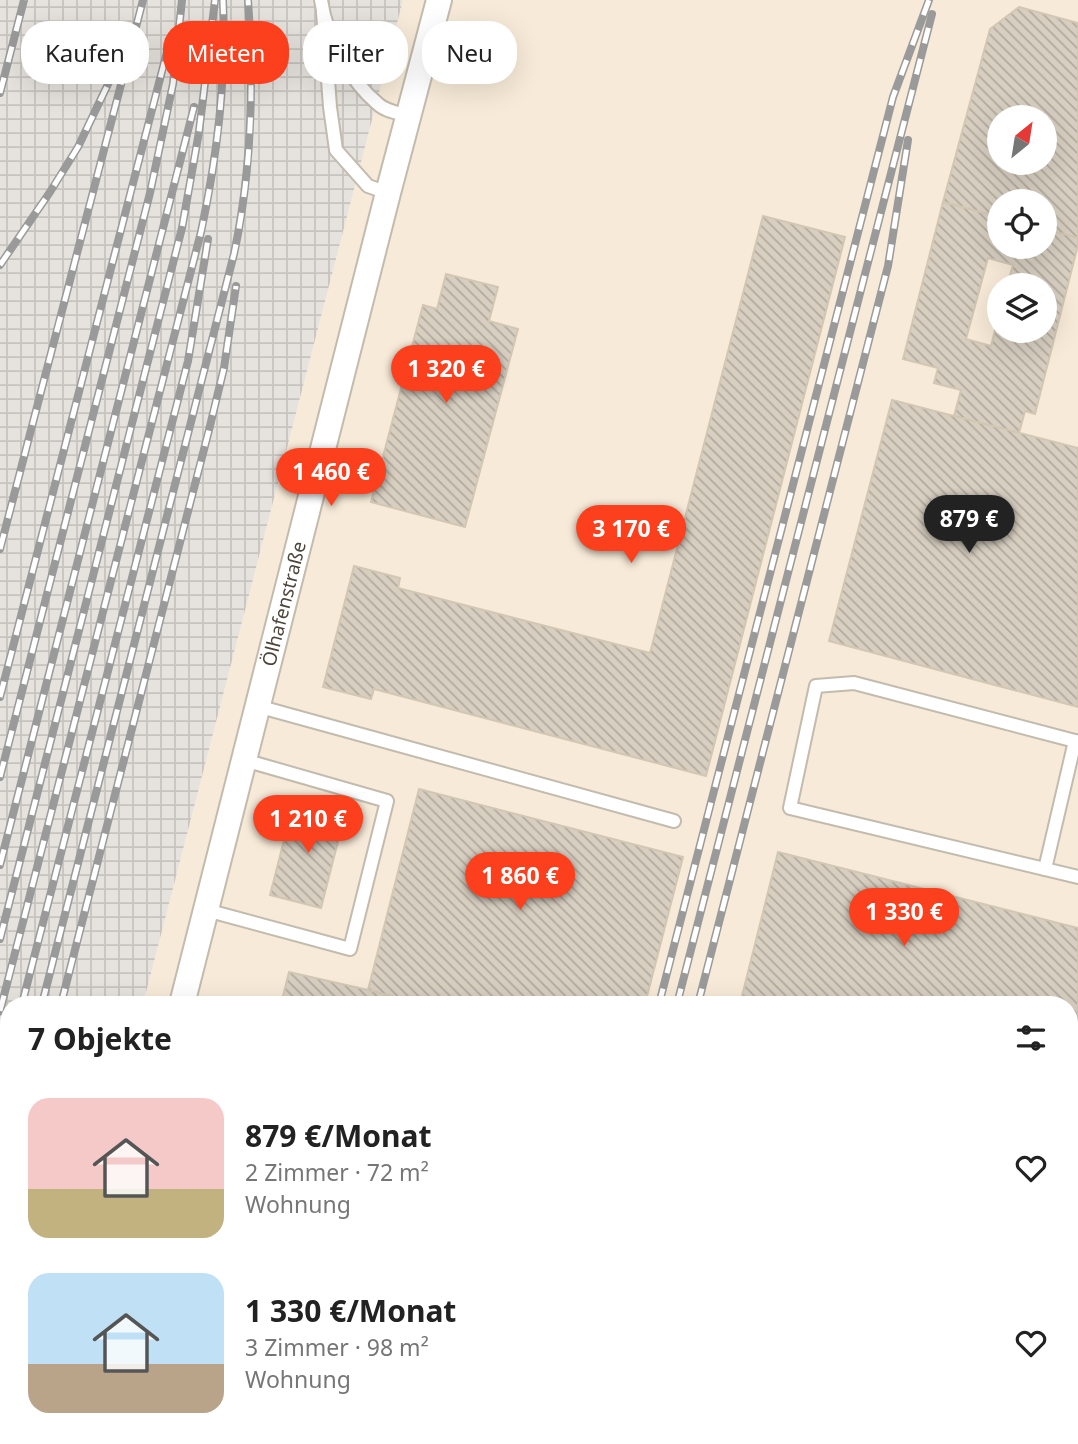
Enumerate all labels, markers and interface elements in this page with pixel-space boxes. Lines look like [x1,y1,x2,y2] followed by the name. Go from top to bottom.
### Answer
[21,21,149,84] chip: Kaufen
[163,21,289,84] chip: Mieten
[303,21,408,84] chip: Filter
[422,21,517,84] chip: Neu
[987,105,1057,175] north arrow
[987,105,1057,343] map controls
[987,189,1057,259] button: locate
[987,273,1057,343] button: layers
[381,346,511,405] pin: 1 320 €
[407,352,485,384] text: 1 320 €
[266,448,396,508] pin: 1 460 €
[292,455,370,487] text: 1 460 €
[920,496,1018,555] pin: 879 €
[940,502,998,534] text: 879 €
[566,505,696,565] pin: 3 170 €
[592,512,670,544] text: 3 170 €
[255,538,312,669] street label: Ölhafenstraße
[243,796,373,855] pin: 1 210 €
[269,802,347,834] text: 1 210 €
[455,852,585,912] pin: 1 860 €
[481,859,559,891] text: 1 860 €
[839,888,969,948] pin: 1 330 €
[865,895,943,927] text: 1 330 €
[28,1018,172,1059] text: 7 Objekte
[1012,1019,1050,1057] icon: filters
[245,1115,431,1156] text: 879 €/Monat
[84,1126,168,1210] icon: home
[1012,1149,1050,1187] icon: heart
[245,1156,429,1188] text: 2 Zimmer · 72 m²
[245,1188,351,1220] text: Wohnung
[245,1290,456,1331] text: 1 330 €/Monat
[84,1301,168,1385] icon: home
[1012,1324,1050,1362] icon: heart
[245,1331,429,1363] text: 3 Zimmer · 98 m²
[245,1363,351,1395] text: Wohnung

